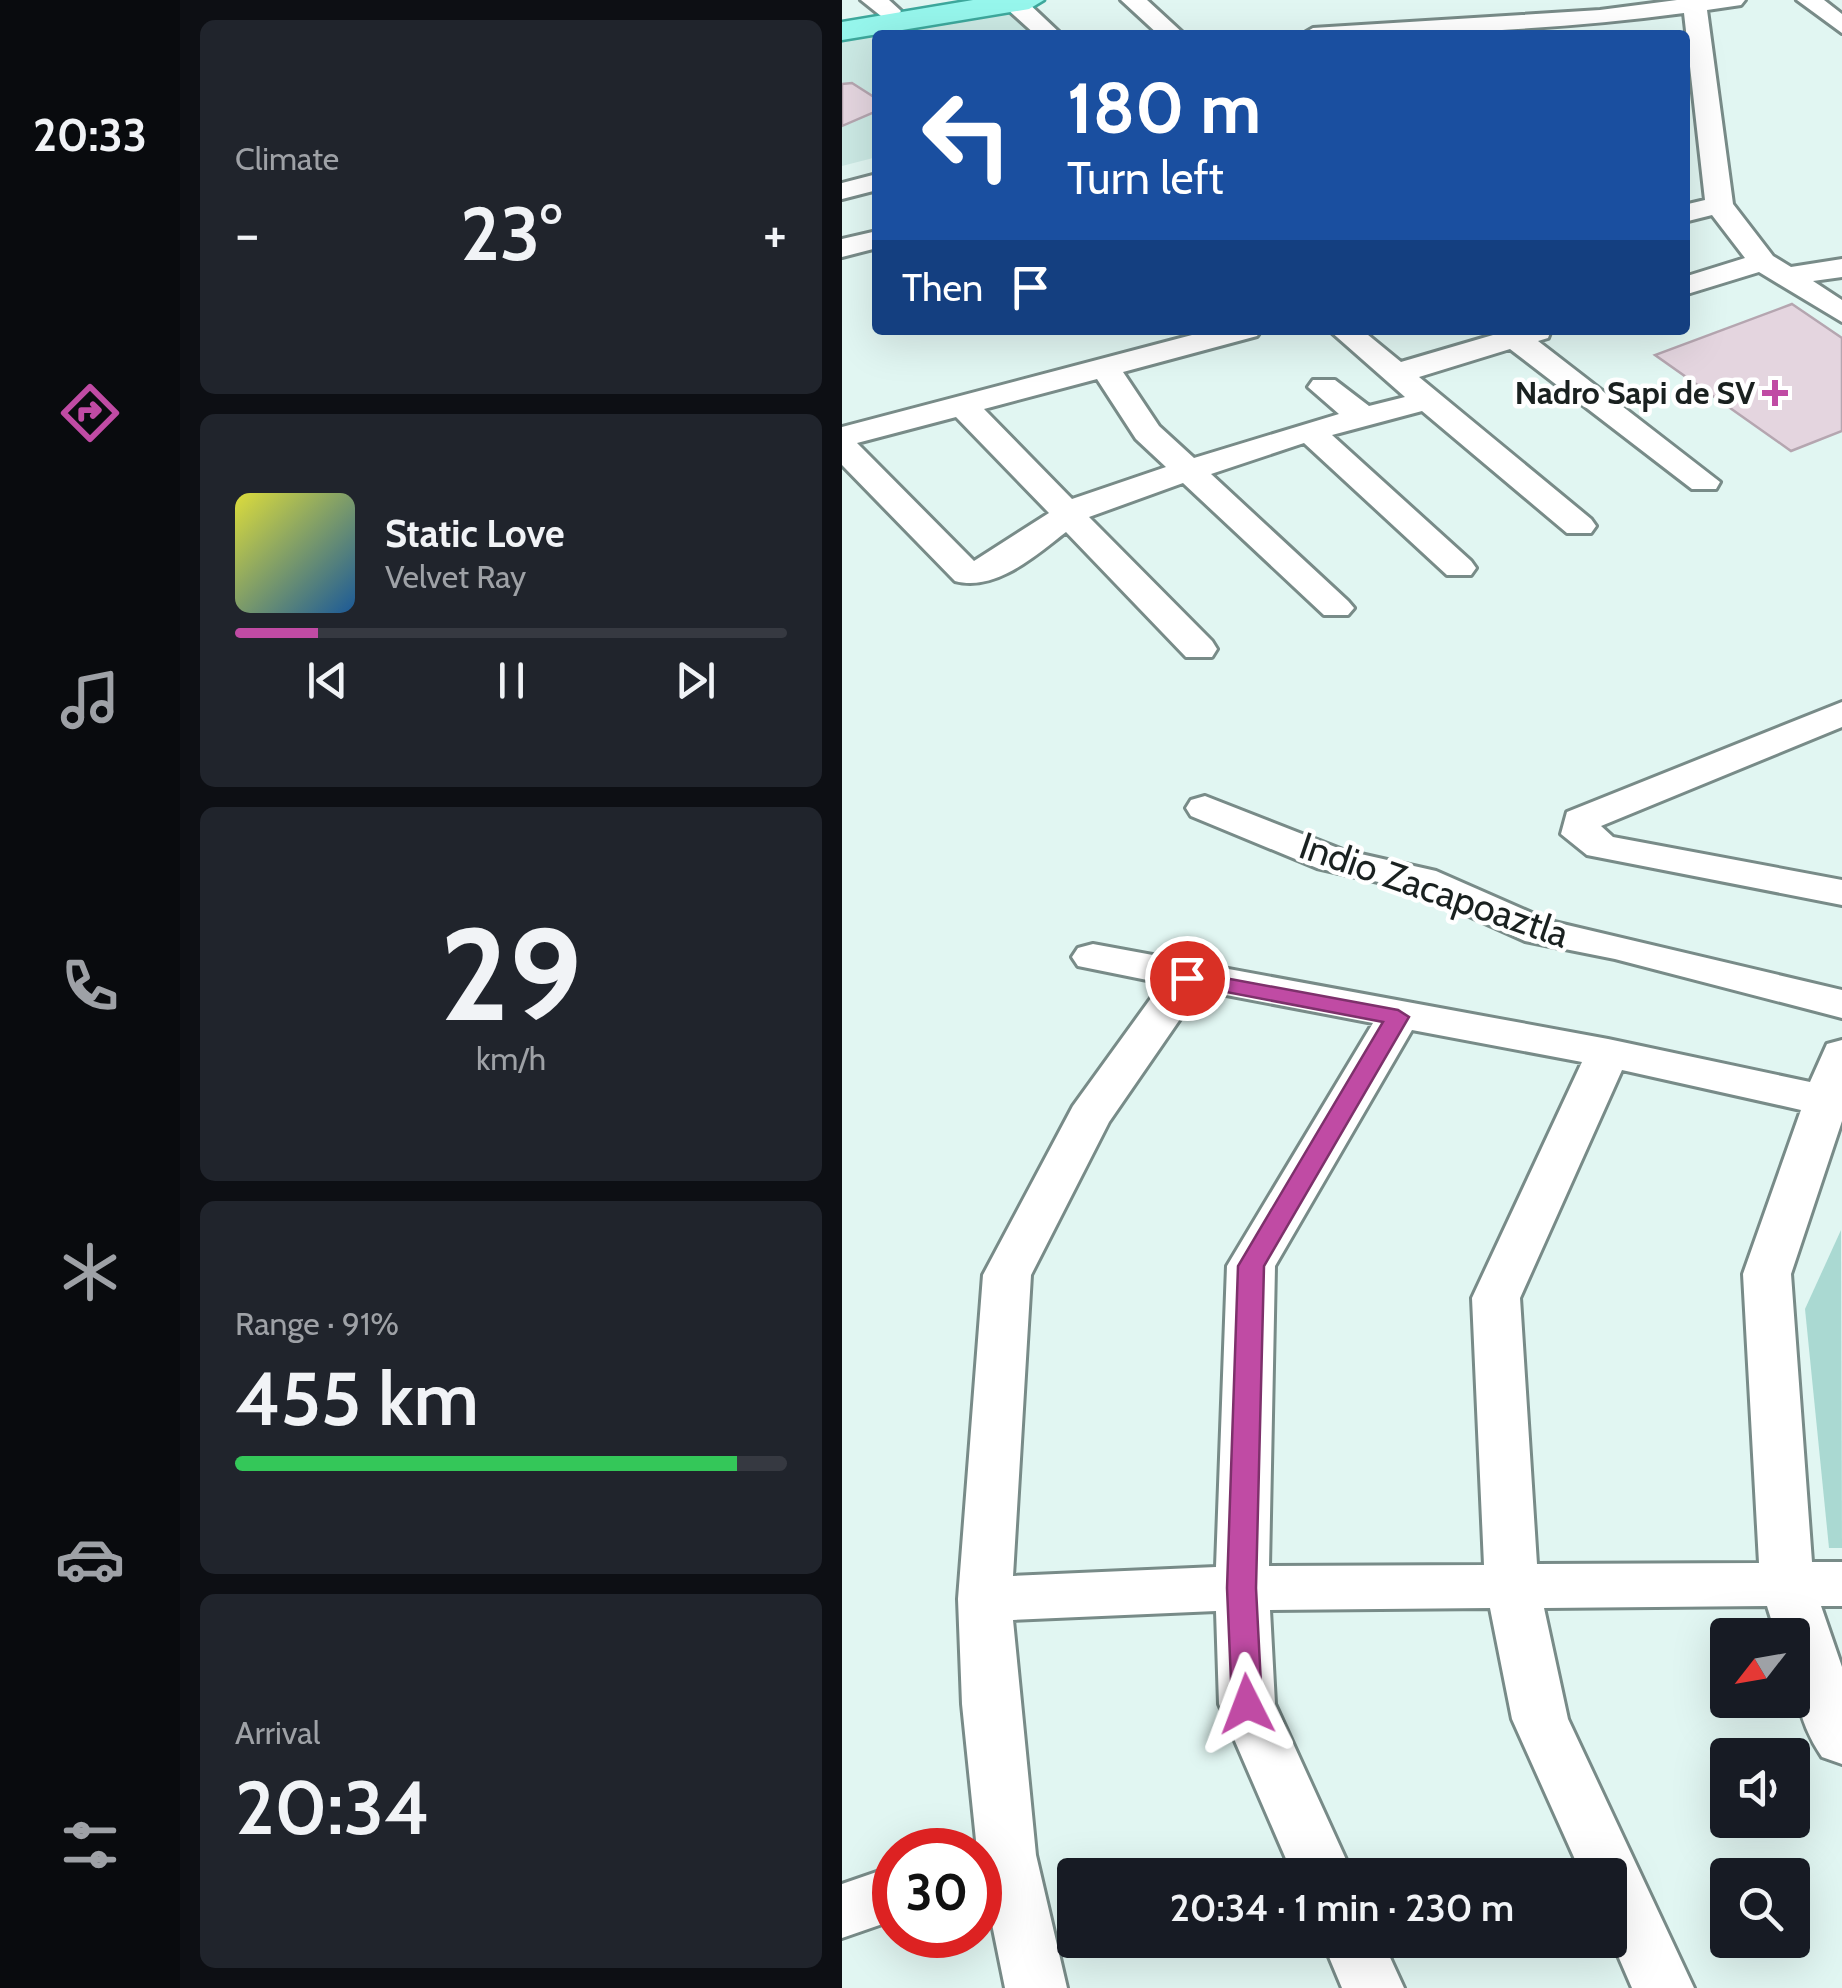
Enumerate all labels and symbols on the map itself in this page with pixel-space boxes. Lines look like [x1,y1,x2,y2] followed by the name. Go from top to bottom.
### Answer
[1515,373,1755,412] place label: Nadro Sapi de SV
[1764,382,1786,404] marker: Nadro Sapi de SV
[1293,821,1575,958] street label: Indio Zacapoaztla
[1145,936,1230,1021] pin
[1710,1618,1810,1718] north arrow
[1195,1652,1299,1756] position arrow
[872,1828,1002,1958] speed limit sign: 30

